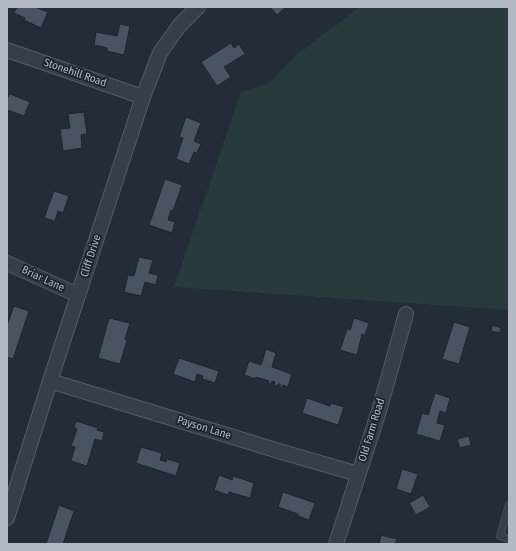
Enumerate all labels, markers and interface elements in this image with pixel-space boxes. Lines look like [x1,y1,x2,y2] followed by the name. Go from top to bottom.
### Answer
[42,56,108,90] street label: Stonehill Road
[78,233,104,279] street label: Cliff Drive
[19,263,67,295] street label: Briar Lane
[356,397,388,463] street label: Old Farm Road
[176,414,232,442] street label: Payson Lane

